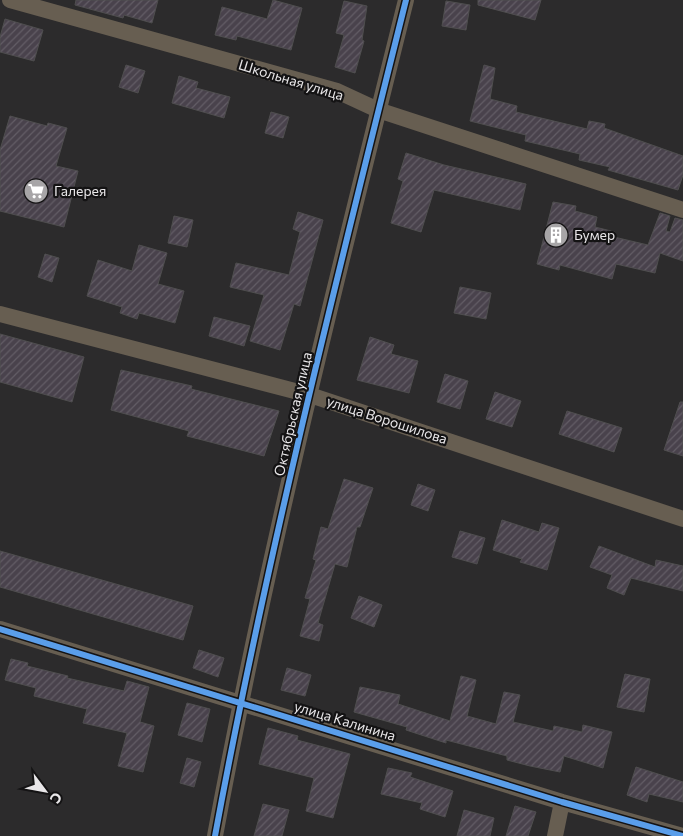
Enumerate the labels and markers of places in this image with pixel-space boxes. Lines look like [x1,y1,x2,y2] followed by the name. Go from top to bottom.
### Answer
[23,178,49,204] supermarket icon: Галерея
[54,182,106,199] place label: Галерея
[543,222,569,248] building icon: Бумер
[574,226,615,243] place label: Бумер

